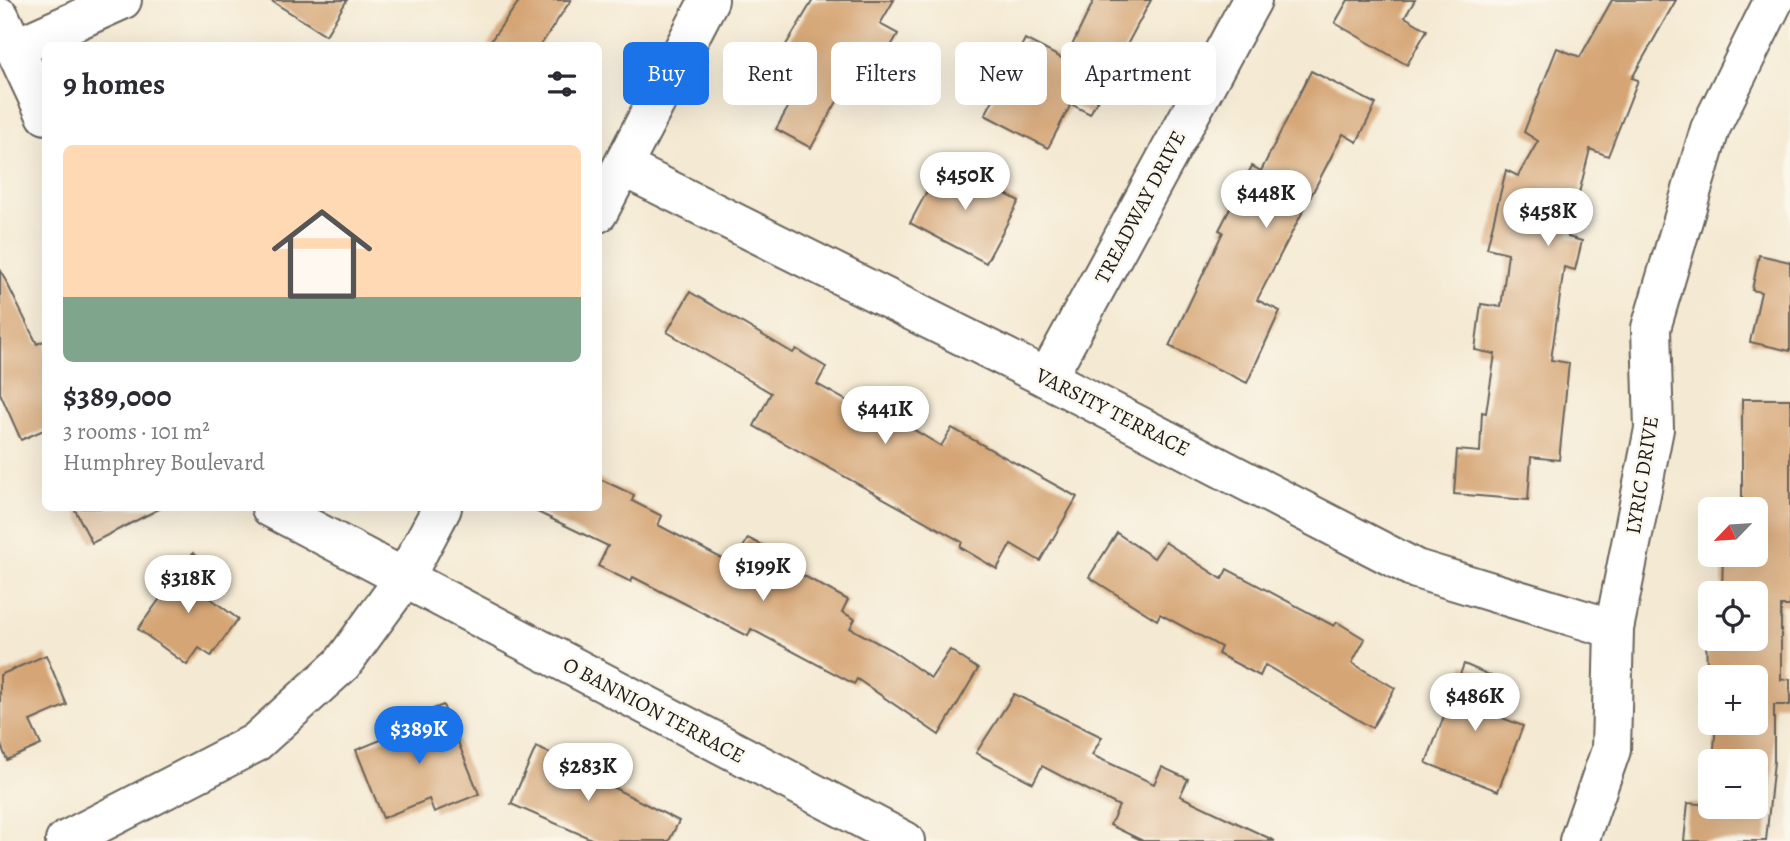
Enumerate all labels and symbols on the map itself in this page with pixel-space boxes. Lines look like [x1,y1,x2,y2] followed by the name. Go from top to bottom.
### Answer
[1088,126,1192,288] street label: TREADWAY DRIVE
[916,152,1014,212] pin: $450K
[1217,170,1315,230] pin: $448K
[1499,188,1597,248] pin: $458K
[1030,361,1195,463] street label: VARSITY TERRACE
[836,386,934,446] pin: $441K
[1619,414,1665,536] street label: LYRIC DRIVE
[1698,497,1768,567] north arrow
[714,544,812,603] pin: $199K
[139,556,237,615] pin: $318K
[558,650,750,770] street label: O BANNION TERRACE
[1426,674,1524,733] pin: $486K
[370,706,468,766] pin: $389K
[539,744,637,803] pin: $283K

